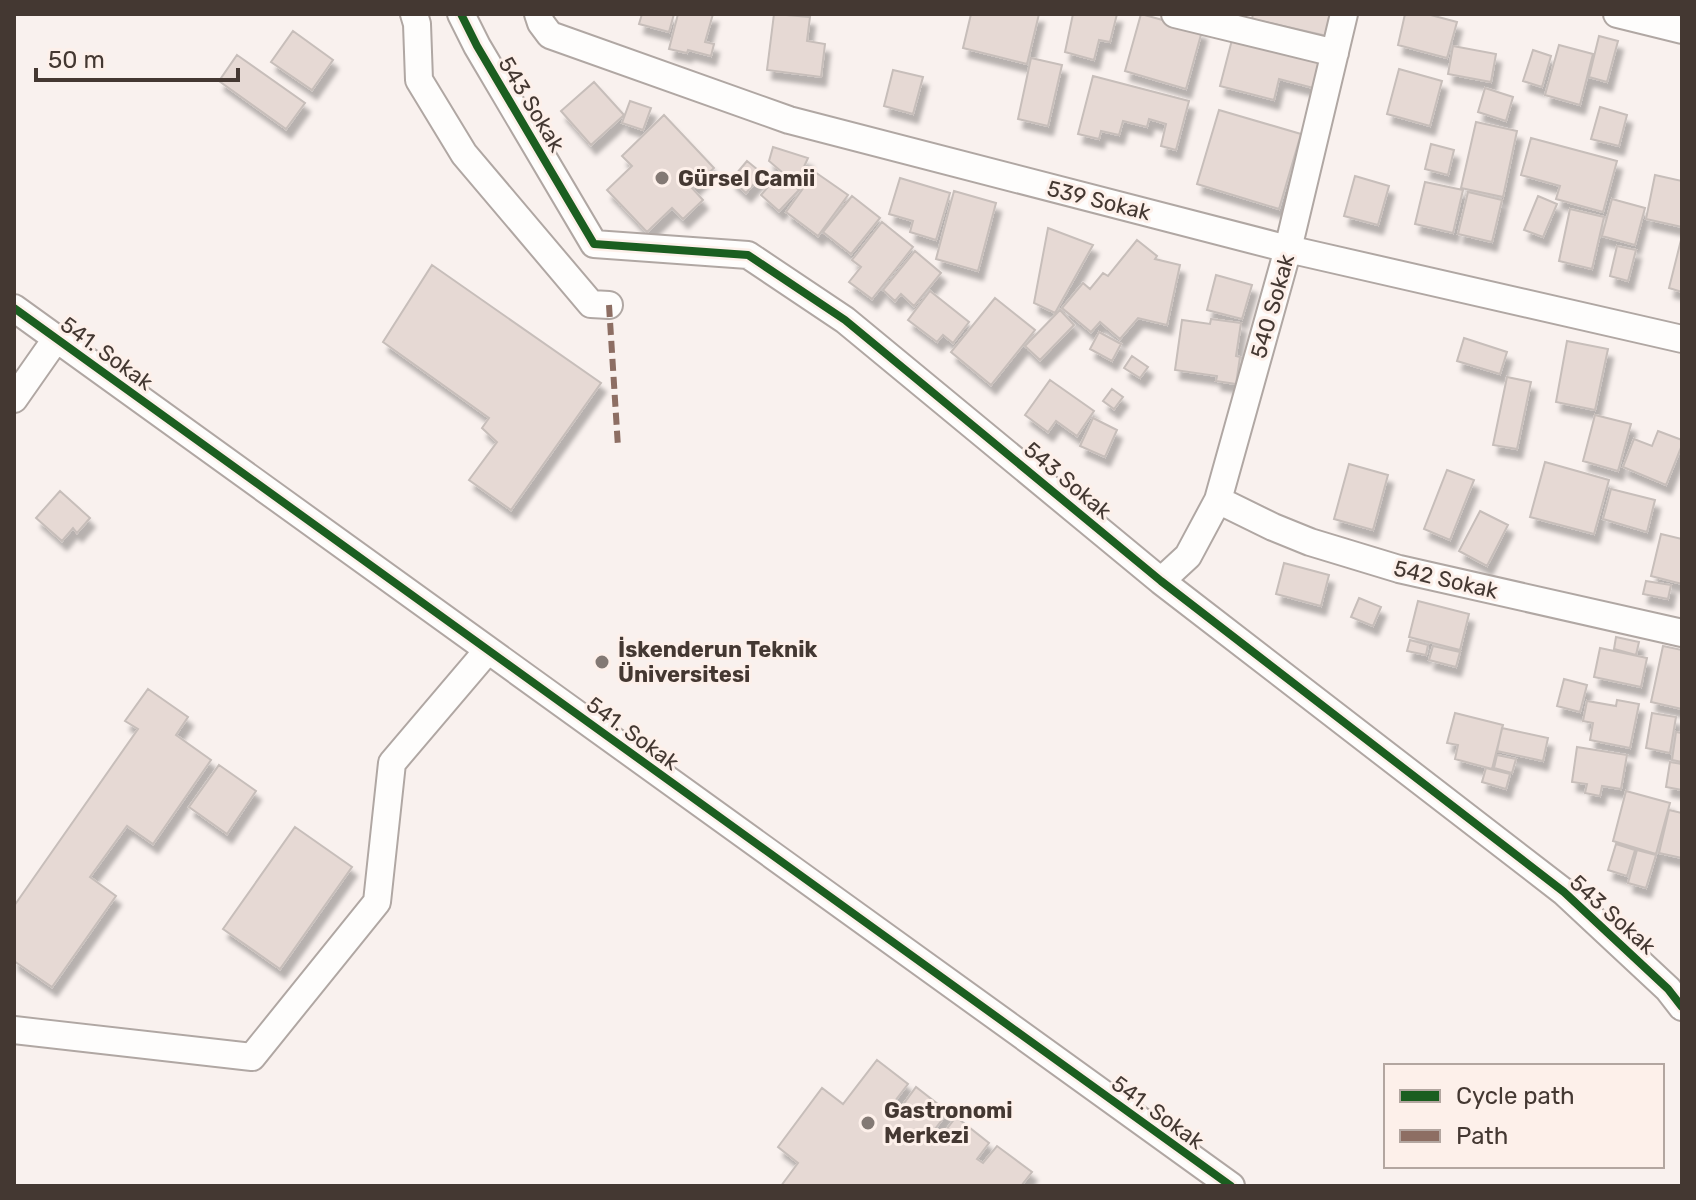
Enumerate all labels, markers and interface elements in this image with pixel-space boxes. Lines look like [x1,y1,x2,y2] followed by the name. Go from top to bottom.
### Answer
[36,32,238,82] scale bar
[48,46,105,74] text: 50 m
[493,52,571,157] street label: 543 Sokak
[678,165,815,192] place label: Gürsel Camii
[653,169,671,187] marker: Gürsel Camii
[1044,175,1154,227] street label: 539 Sokak
[1245,250,1300,361] street label: 540 Sokak
[55,311,159,396] street label: 541. Sokak
[1018,436,1118,525] street label: 543 Sokak
[1391,554,1501,605] street label: 542 Sokak
[618,636,818,688] place label: İskenderun Teknik Üniversitesi
[593,653,611,671] marker: İskenderun Teknik Üniversitesi
[581,691,685,776] street label: 541. Sokak
[1564,869,1662,960] street label: 543 Sokak
[1384,1064,1664,1168] legend
[1106,1070,1210,1155] street label: 541. Sokak
[1456,1082,1575,1110] text: Cycle path
[884,1097,1013,1149] place label: Gastronomi Merkezi
[859,1114,877,1132] marker: Gastronomi Merkezi
[1456,1122,1508,1150] text: Path

